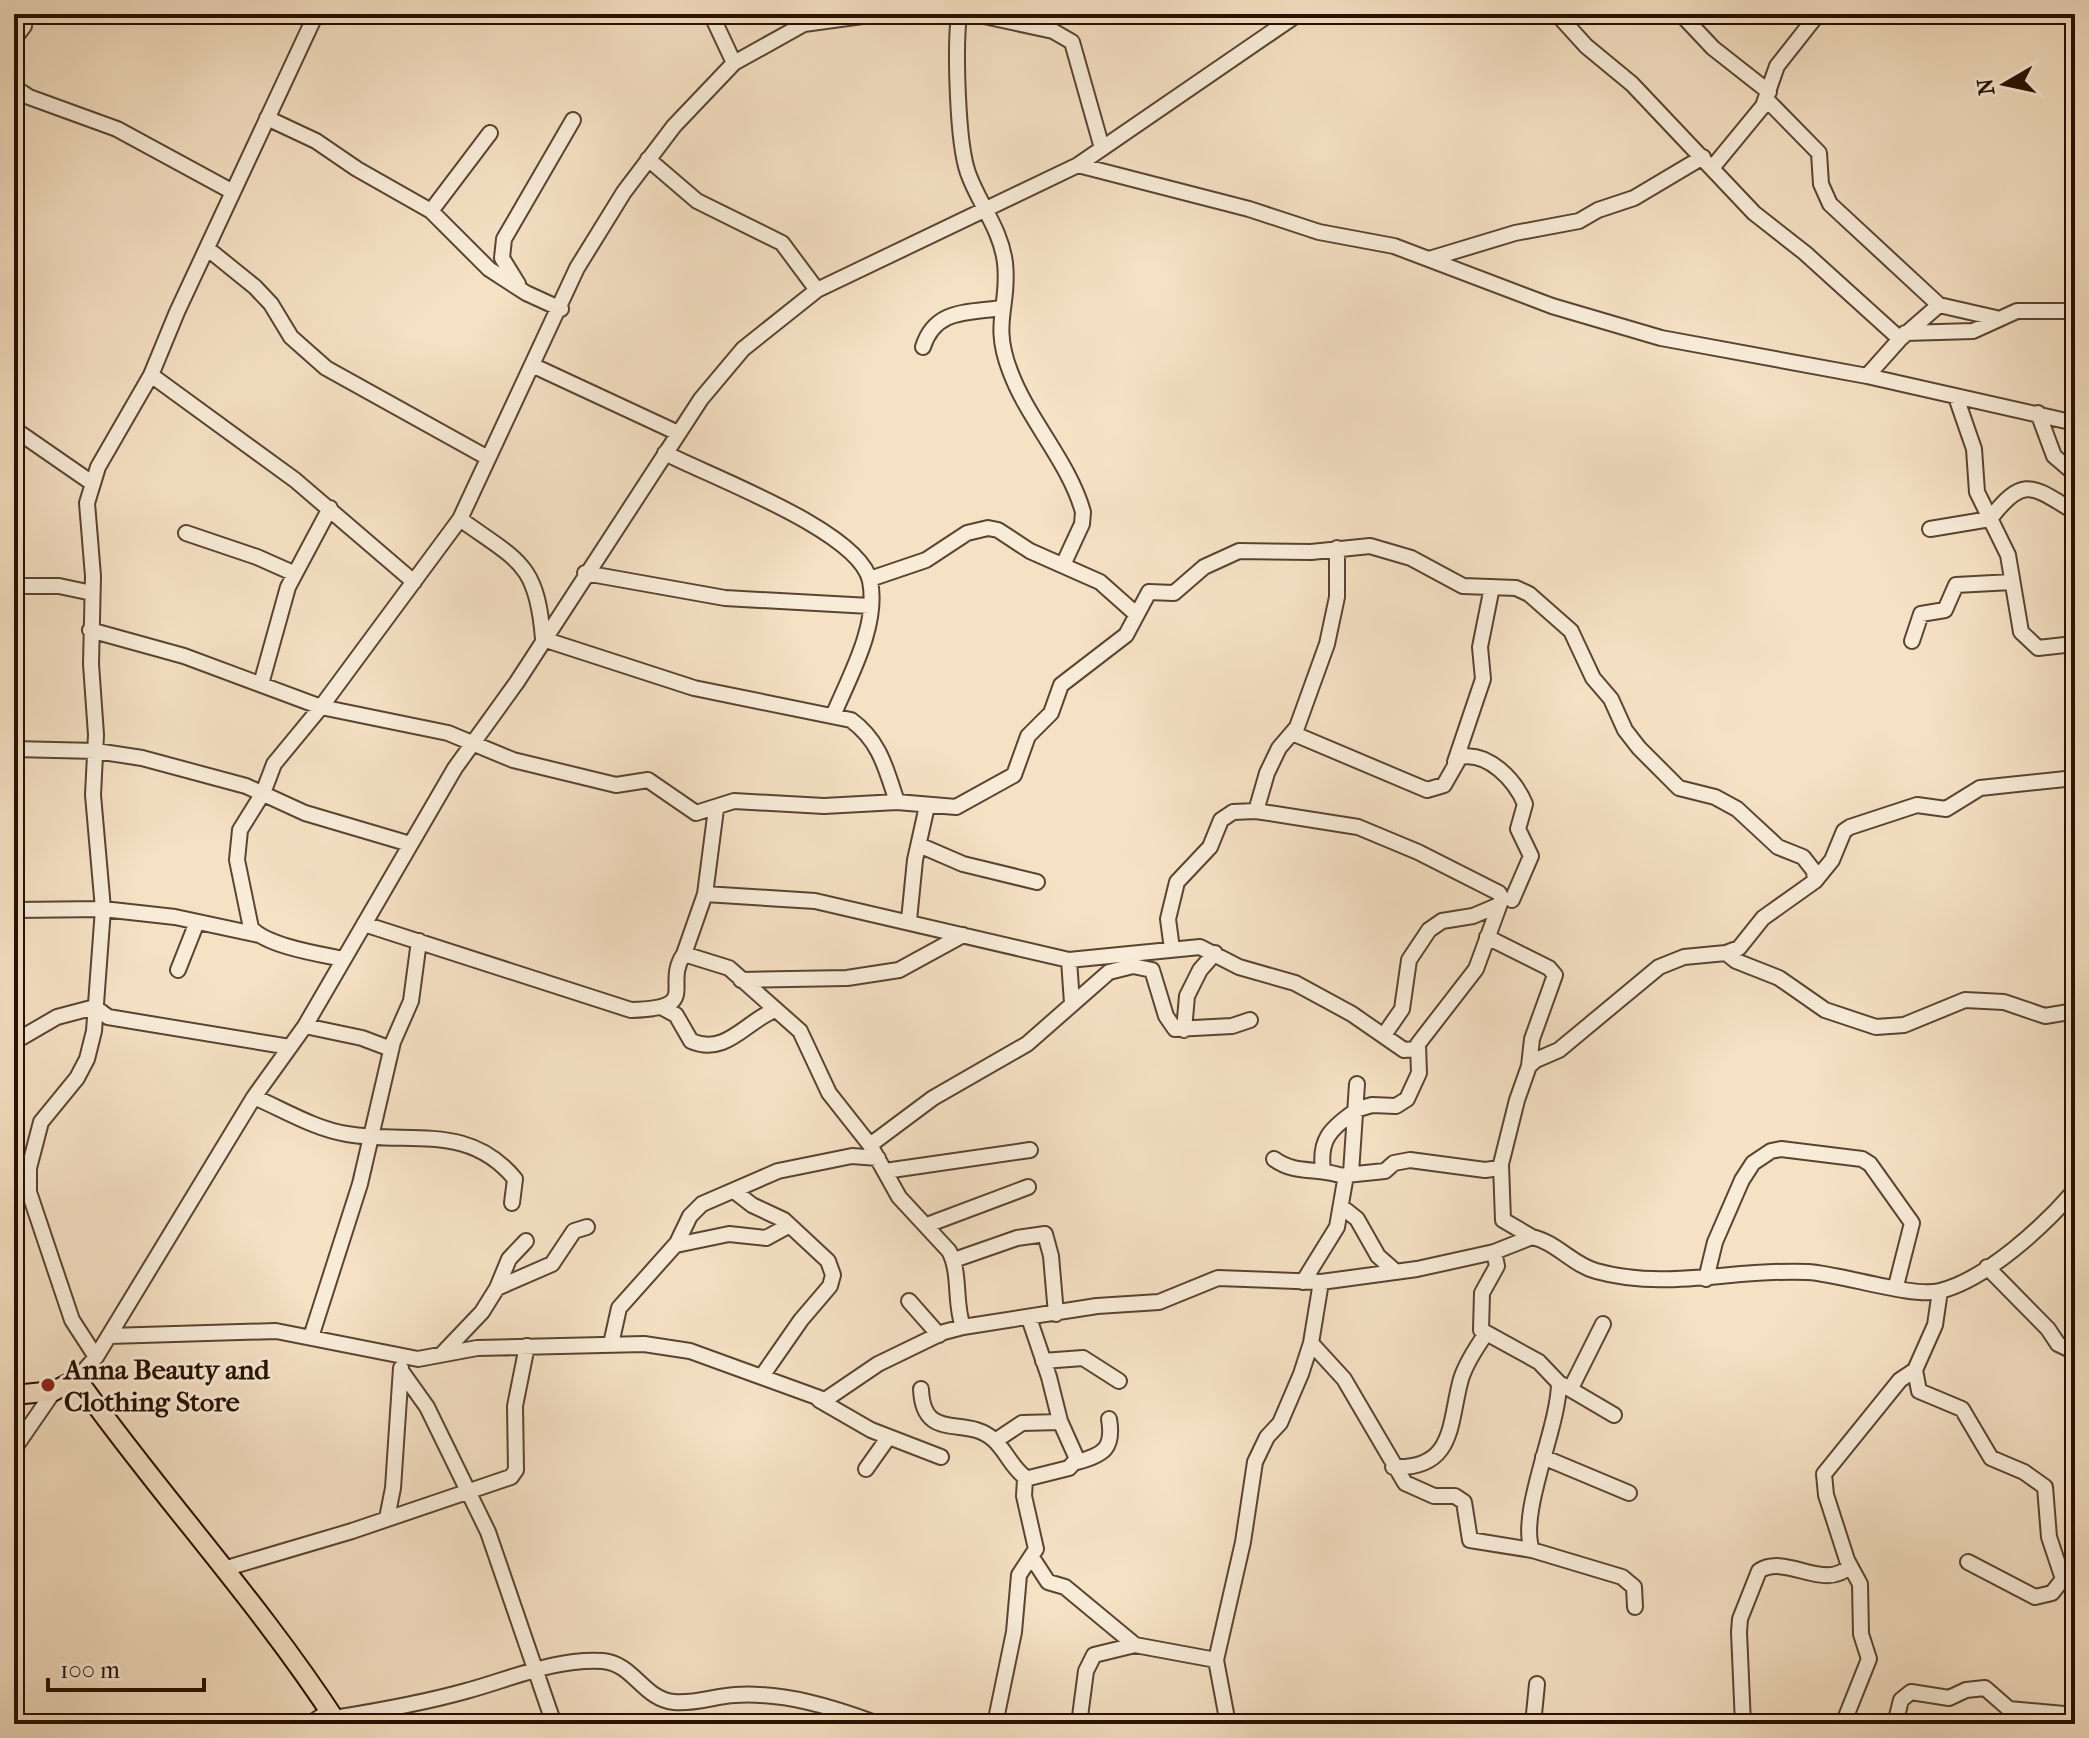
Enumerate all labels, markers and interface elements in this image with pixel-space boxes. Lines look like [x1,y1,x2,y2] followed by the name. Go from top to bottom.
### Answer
[1965,44,2045,124] north arrow
[1972,76,2000,97] text: N
[62,1353,270,1418] place label: Anna Beauty and Clothing Store
[39,1376,57,1394] marker: Anna Beauty and Clothing Store
[48,1642,204,1692] scale bar
[60,1656,120,1684] text: 100 m

